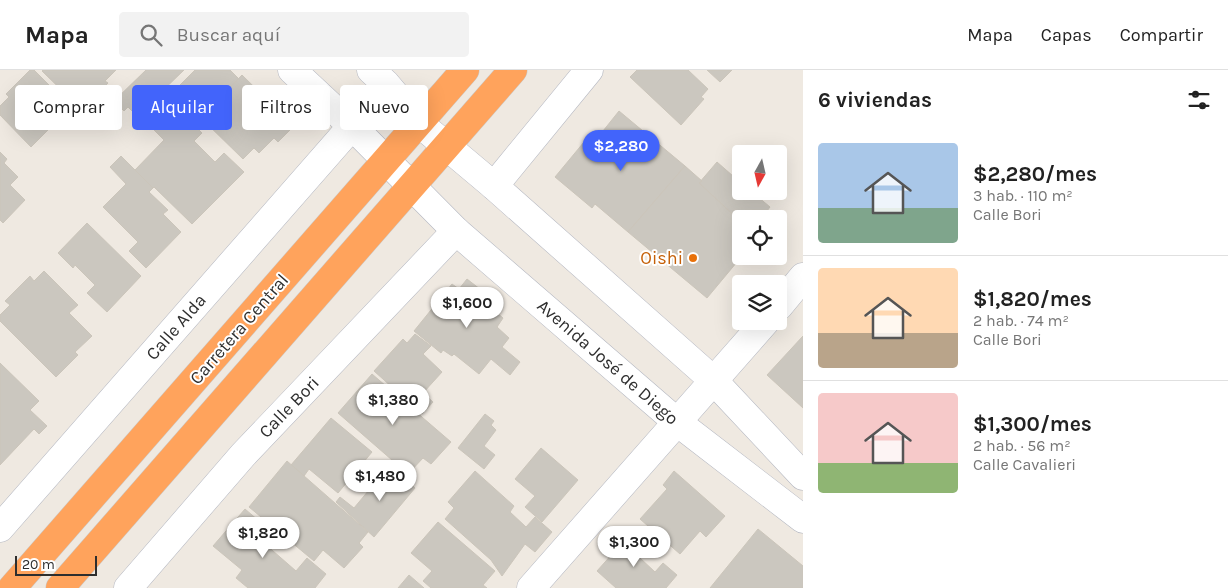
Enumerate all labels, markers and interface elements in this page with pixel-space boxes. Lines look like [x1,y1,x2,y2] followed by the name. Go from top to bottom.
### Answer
[119,12,469,57] search box
[25,21,89,49] text: Mapa
[137,21,165,49] icon: search
[177,24,280,46] text: Buscar aquí
[967,24,1013,46] text: Mapa
[1041,24,1092,46] text: Capas
[1120,24,1203,46] text: Compartir
[15,85,122,130] chip: Comprar
[132,85,232,130] chip: Alquilar
[242,85,330,130] chip: Filtros
[340,85,428,130] chip: Nuevo
[1185,86,1213,114] icon: filters
[818,88,932,112] text: 6 viviendas
[580,129,662,172] pin: $2,280
[594,136,648,155] text: $2,280
[732,145,788,200] north arrow
[732,145,787,330] map controls
[973,162,1097,186] text: $2,280/mes
[858,163,918,223] icon: home
[973,186,1073,205] text: 3 hab. · 110 m²
[973,205,1042,224] text: Calle Bori
[732,210,787,265] button: locate
[640,247,683,269] place label: Oishi
[687,252,699,264] marker: Oishi
[185,269,293,389] street label: Carretera Central
[732,275,787,330] button: layers
[426,286,508,329] pin: $1,600
[973,287,1092,311] text: $1,820/mes
[858,288,918,348] icon: home
[141,289,211,365] street label: Calle Alda
[442,293,492,312] text: $1,600
[533,295,683,429] street label: Avenida José de Diego
[973,311,1069,330] text: 2 hab. · 74 m²
[973,330,1042,349] text: Calle Bori
[254,372,324,442] street label: Calle Bori
[352,384,434,426] pin: $1,380
[367,390,419,409] text: $1,380
[973,412,1092,436] text: $1,300/mes
[858,413,918,473] icon: home
[973,436,1071,455] text: 2 hab. · 56 m²
[973,455,1076,474] text: Calle Cavalieri
[339,460,421,502] pin: $1,480
[355,466,405,485] text: $1,480
[222,516,304,559] pin: $1,820
[238,523,288,542] text: $1,820
[593,526,675,568] pin: $1,300
[609,532,659,551] text: $1,300
[15,553,98,576] scale bar
[22,556,55,573] text: 20 m

